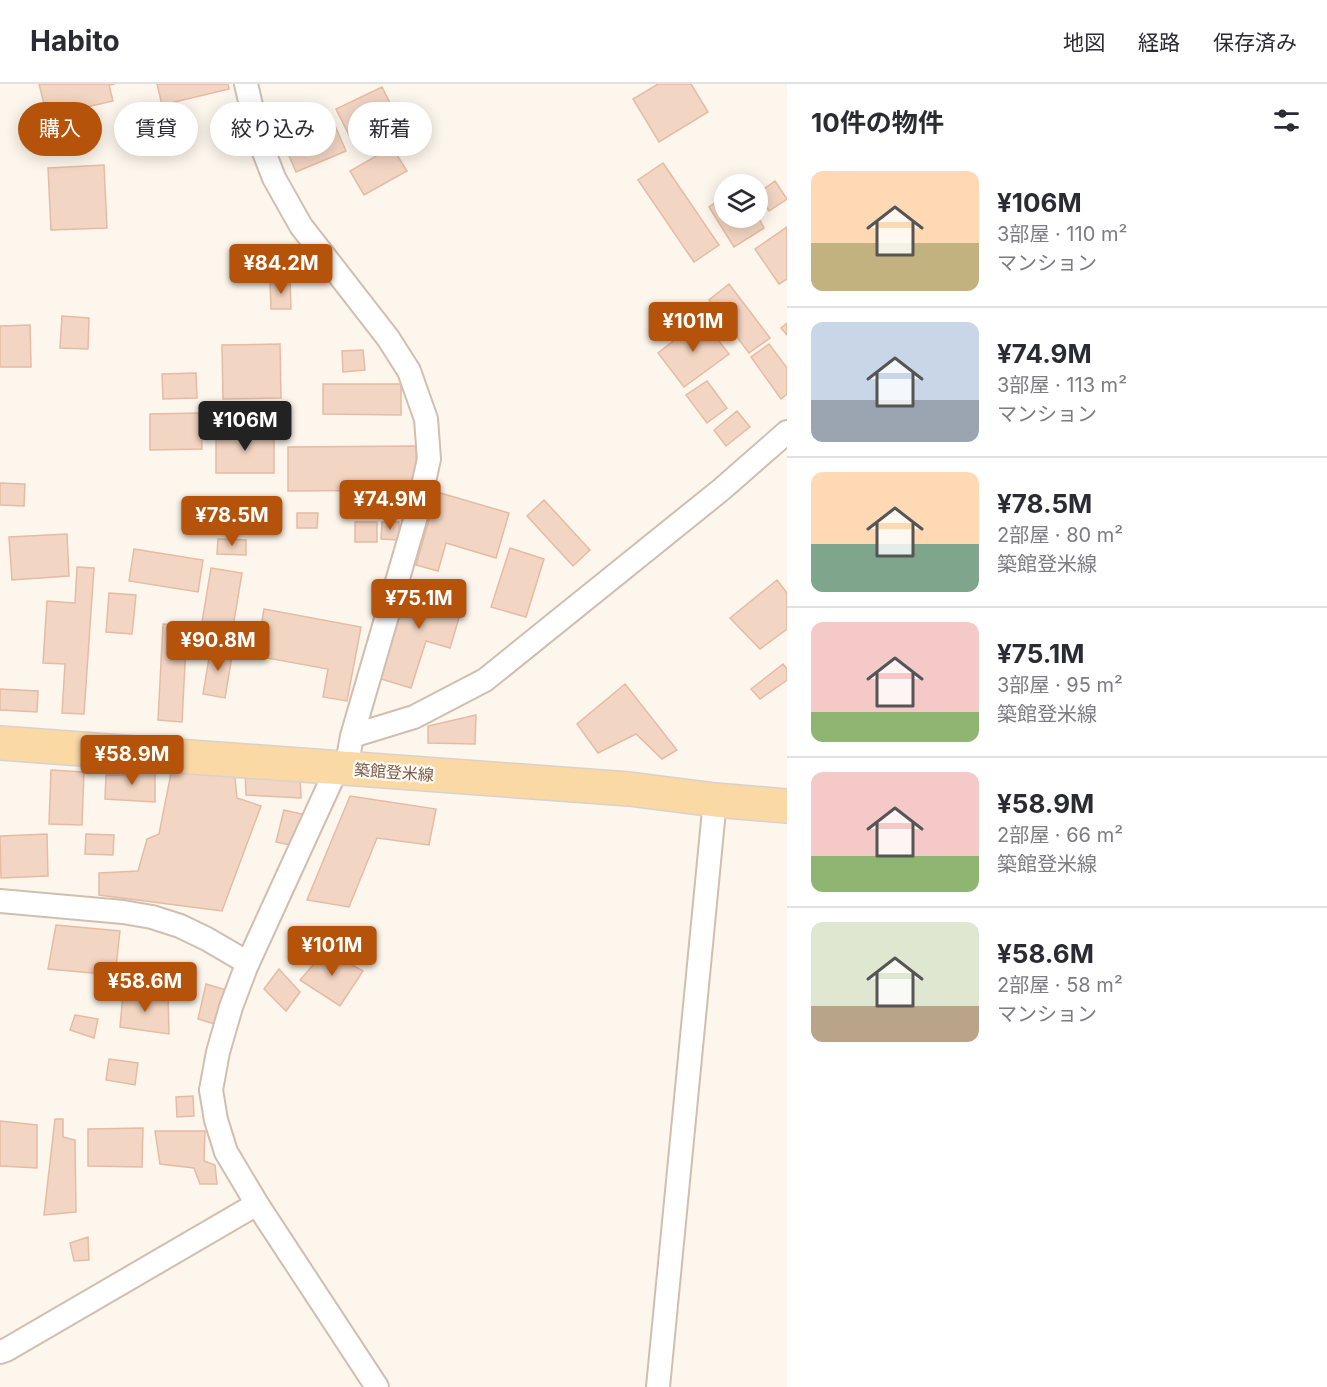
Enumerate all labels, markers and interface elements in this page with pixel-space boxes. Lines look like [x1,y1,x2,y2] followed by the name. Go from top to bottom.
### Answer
[30,24,120,58] text: Habito
[1063,30,1105,55] text: 地図
[1138,30,1180,55] text: 経路
[1213,30,1297,55] text: 保存済み
[18,102,102,156] chip: 購入
[114,102,198,156] chip: 賃貸
[210,102,336,156] chip: 絞り込み
[348,102,432,156] chip: 新着
[1270,104,1303,137] icon: filters
[811,107,944,138] text: 10件の物件
[714,174,768,228] map controls
[714,174,768,228] button: layers
[997,187,1082,218] text: ¥106M
[859,195,931,267] icon: home
[997,222,1127,246] text: 3部屋 · 110 m²
[232,244,330,295] pin: ¥84.2M
[243,251,319,275] text: ¥84.2M
[997,251,1097,275] text: マンション
[651,302,735,353] pin: ¥101M
[663,309,723,333] text: ¥101M
[997,338,1092,369] text: ¥74.9M
[859,346,931,418] icon: home
[997,373,1127,397] text: 3部屋 · 113 m²
[203,401,287,452] pin: ¥106M
[997,402,1097,426] text: マンション
[212,408,278,432] text: ¥106M
[341,480,439,531] pin: ¥74.9M
[354,487,426,511] text: ¥74.9M
[997,488,1092,519] text: ¥78.5M
[183,496,281,547] pin: ¥78.5M
[859,496,931,568] icon: home
[195,503,269,527] text: ¥78.5M
[997,523,1123,547] text: 2部屋 · 80 m²
[997,552,1097,576] text: 築館登米線
[370,579,468,630] pin: ¥75.1M
[385,586,453,610] text: ¥75.1M
[169,621,267,672] pin: ¥90.8M
[180,628,256,652] text: ¥90.8M
[997,638,1084,669] text: ¥75.1M
[859,646,931,718] icon: home
[997,673,1123,697] text: 3部屋 · 95 m²
[997,702,1097,726] text: 築館登米線
[83,735,181,786] pin: ¥58.9M
[95,742,169,766] text: ¥58.9M
[353,759,435,785] street label: 築館登米線
[997,788,1094,819] text: ¥58.9M
[859,796,931,868] icon: home
[997,823,1123,847] text: 2部屋 · 66 m²
[997,852,1097,876] text: 築館登米線
[290,926,374,977] pin: ¥101M
[302,933,362,957] text: ¥101M
[997,938,1094,969] text: ¥58.6M
[859,946,931,1018] icon: home
[96,962,194,1013] pin: ¥58.6M
[108,969,182,993] text: ¥58.6M
[997,973,1123,997] text: 2部屋 · 58 m²
[997,1002,1097,1026] text: マンション

